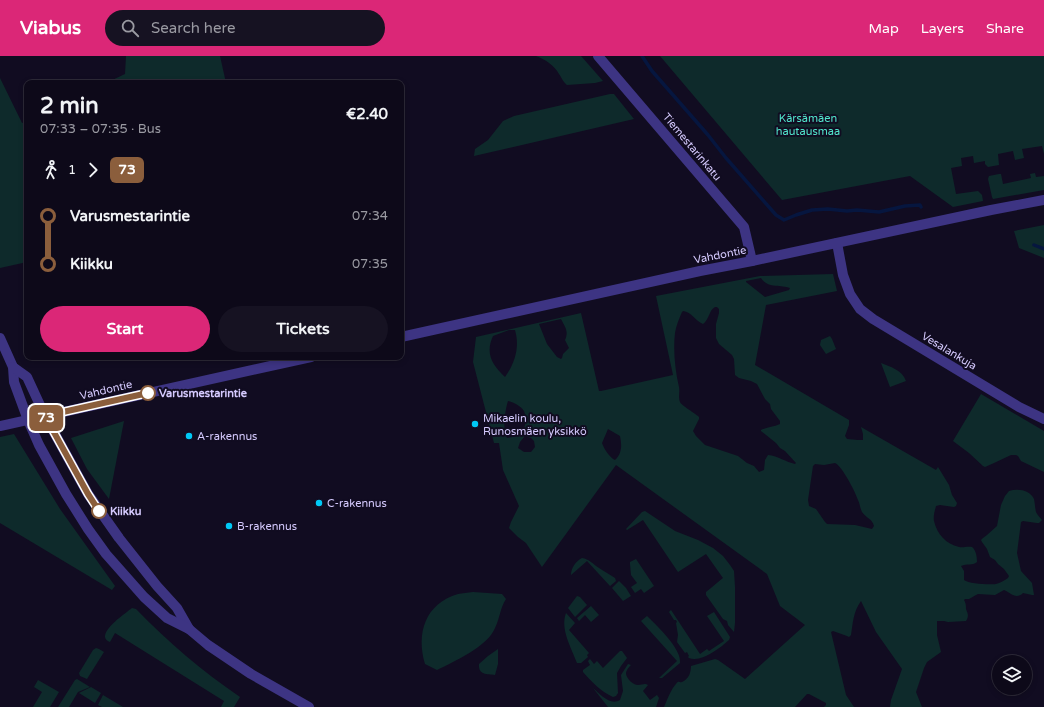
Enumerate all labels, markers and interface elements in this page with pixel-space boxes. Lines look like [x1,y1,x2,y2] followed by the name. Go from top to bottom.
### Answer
[105,10,385,46] search box
[20,17,81,39] text: Viabus
[119,17,141,39] icon: search
[151,19,235,37] text: Search here
[869,20,899,37] text: Map
[921,20,964,37] text: Layers
[986,20,1024,37] text: Share
[40,93,99,119] text: 2 min
[346,105,388,123] text: €2.40
[660,111,724,183] street label: Tiemestarinkatu
[776,112,840,138] park label: Kärsämäen hautausmaa
[40,121,161,137] text: 07:33 – 07:35 · Bus
[40,159,62,181] icon: walk
[82,159,104,181] icon: forward
[118,161,136,178] text: 73
[68,162,76,178] text: 1
[70,207,190,225] text: Varusmestarintie
[352,208,388,224] text: 07:34
[693,244,747,266] street label: Vahdontie
[70,255,113,273] text: Kiikku
[352,256,388,272] text: 07:35
[40,306,210,352] button: Start
[218,306,388,352] button: Tickets
[919,329,979,373] street label: Vesalankuja
[79,378,133,402] street label: Vahdontie
[140,385,156,401] marker: Varusmestarintie
[159,387,248,400] place label: Varusmestarintie
[28,405,64,431] line badge: 73
[37,409,55,426] text: 73
[483,412,587,438] place label: Mikaelin koulu, Runosmäen yksikkö
[470,419,480,429] marker: Mikaelin koulu, Runosmäen yksikkö
[197,430,257,443] place label: A-rakennus
[184,431,194,441] marker: A-rakennus
[327,497,387,510] place label: C-rakennus
[314,498,324,508] marker: C-rakennus
[91,503,107,519] marker: Kiikku
[110,505,142,518] place label: Kiikku
[237,520,297,533] place label: B-rakennus
[224,521,234,531] marker: B-rakennus
[992,655,1032,695] map controls
[992,655,1032,695] button: layers

